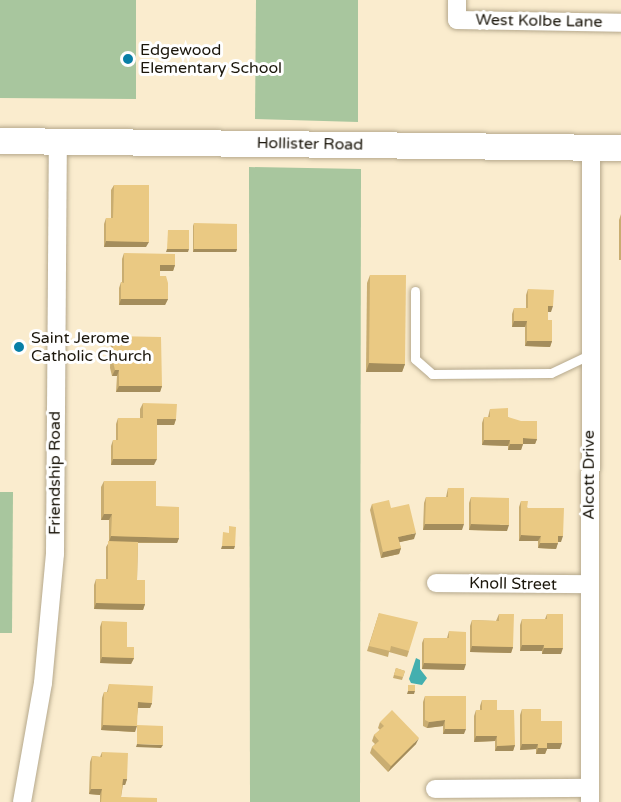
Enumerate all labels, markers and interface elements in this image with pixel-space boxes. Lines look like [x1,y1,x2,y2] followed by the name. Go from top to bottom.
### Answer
[475,10,603,32] street label: West Kolbe Lane
[140,40,282,78] place label: Edgewood Elementary School
[121,52,135,66] marker: Edgewood Elementary School
[256,133,364,155] street label: Hollister Road
[31,328,152,366] place label: Saint Jerome Catholic Church
[12,340,26,354] marker: Saint Jerome Catholic Church
[45,411,65,535] street label: Friendship Road
[579,430,599,520] street label: Alcott Drive
[469,574,557,594] street label: Knoll Street

